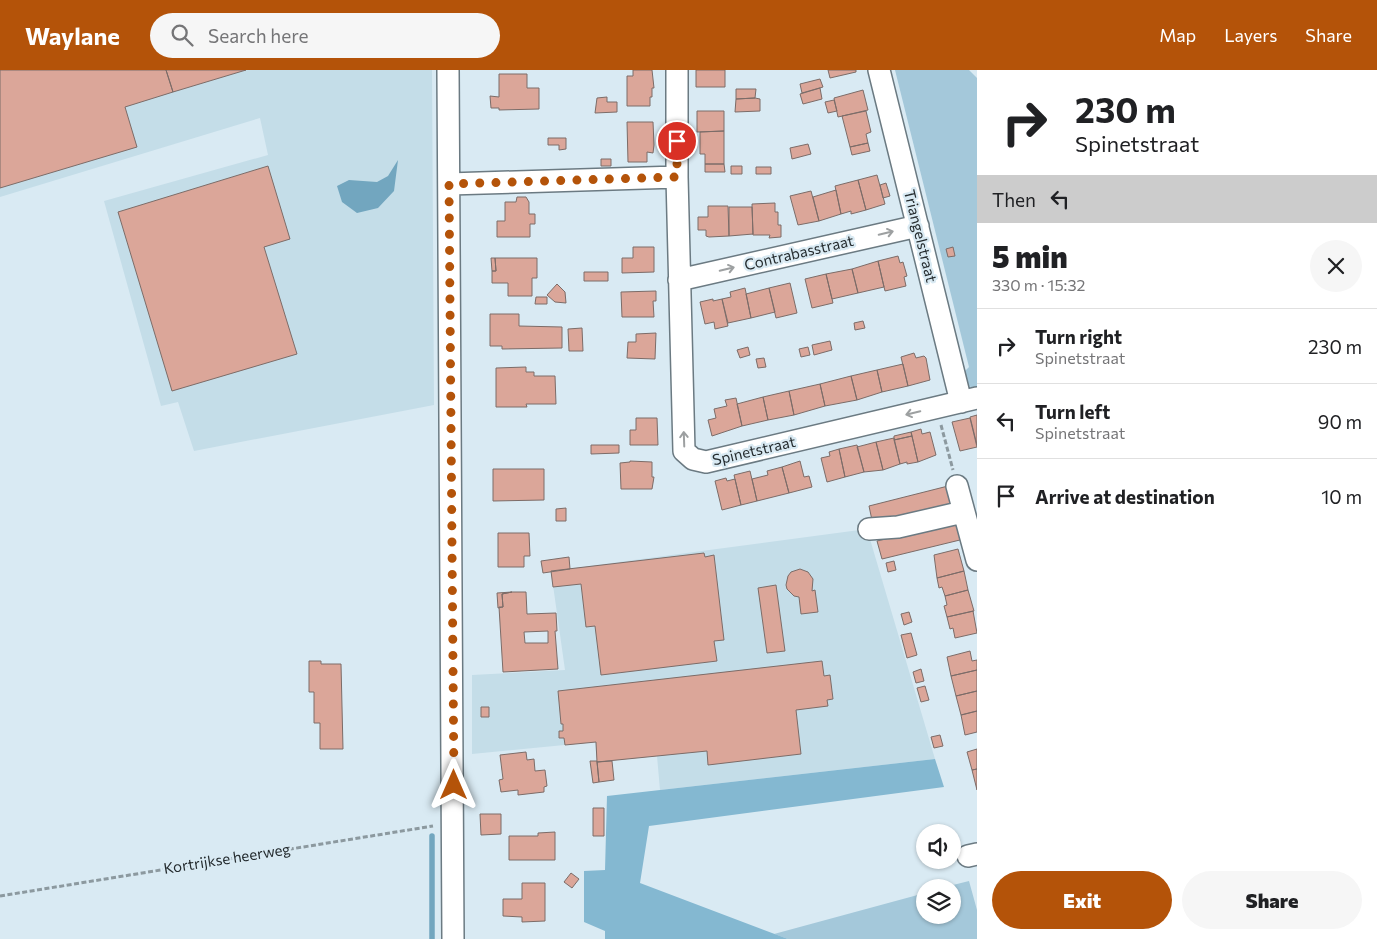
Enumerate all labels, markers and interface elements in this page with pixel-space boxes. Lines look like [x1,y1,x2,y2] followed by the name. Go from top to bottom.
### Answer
[150,13,500,58] search box
[25,21,120,50] text: Waylane
[168,21,196,49] icon: search
[208,24,308,47] text: Search here
[1159,24,1196,46] text: Map
[1224,24,1277,46] text: Layers
[1305,24,1352,46] text: Share
[1075,87,1176,130] text: 230 m
[992,90,1057,155] icon: right
[656,120,698,162] pin
[663,127,691,155] icon: arrive
[1075,130,1199,157] text: Spinetstraat
[1046,185,1074,213] icon: left
[901,188,941,284] street label: Triangelstraat
[992,188,1036,211] text: Then
[877,228,893,238] one-way arrow
[742,231,855,273] street label: Contrabasstraat
[992,237,1068,274] text: 5 min
[1310,240,1362,292] button: close
[719,264,735,273] one-way arrow
[992,275,1085,294] text: 330 m · 15:32
[1035,325,1122,348] text: Turn right
[992,332,1020,360] icon: right
[1308,335,1362,358] text: 230 m
[1035,348,1125,367] text: Spinetstraat
[1035,400,1110,423] text: Turn left
[992,407,1020,435] icon: left
[906,409,922,418] one-way arrow
[1318,410,1362,433] text: 90 m
[1035,423,1125,442] text: Spinetstraat
[679,432,689,448] one-way arrow
[710,432,797,468] street label: Spinetstraat
[992,482,1020,510] icon: arrive
[1035,485,1215,508] text: Arrive at destination
[1321,485,1362,508] text: 10 m
[427,758,479,810] position arrow
[916,824,961,924] map controls
[916,824,961,869] button: sound
[162,839,292,877] street label: Kortrijkse heerweg
[992,871,1172,929] button: Exit
[1182,871,1362,929] button: Share
[916,879,961,924] button: layers

